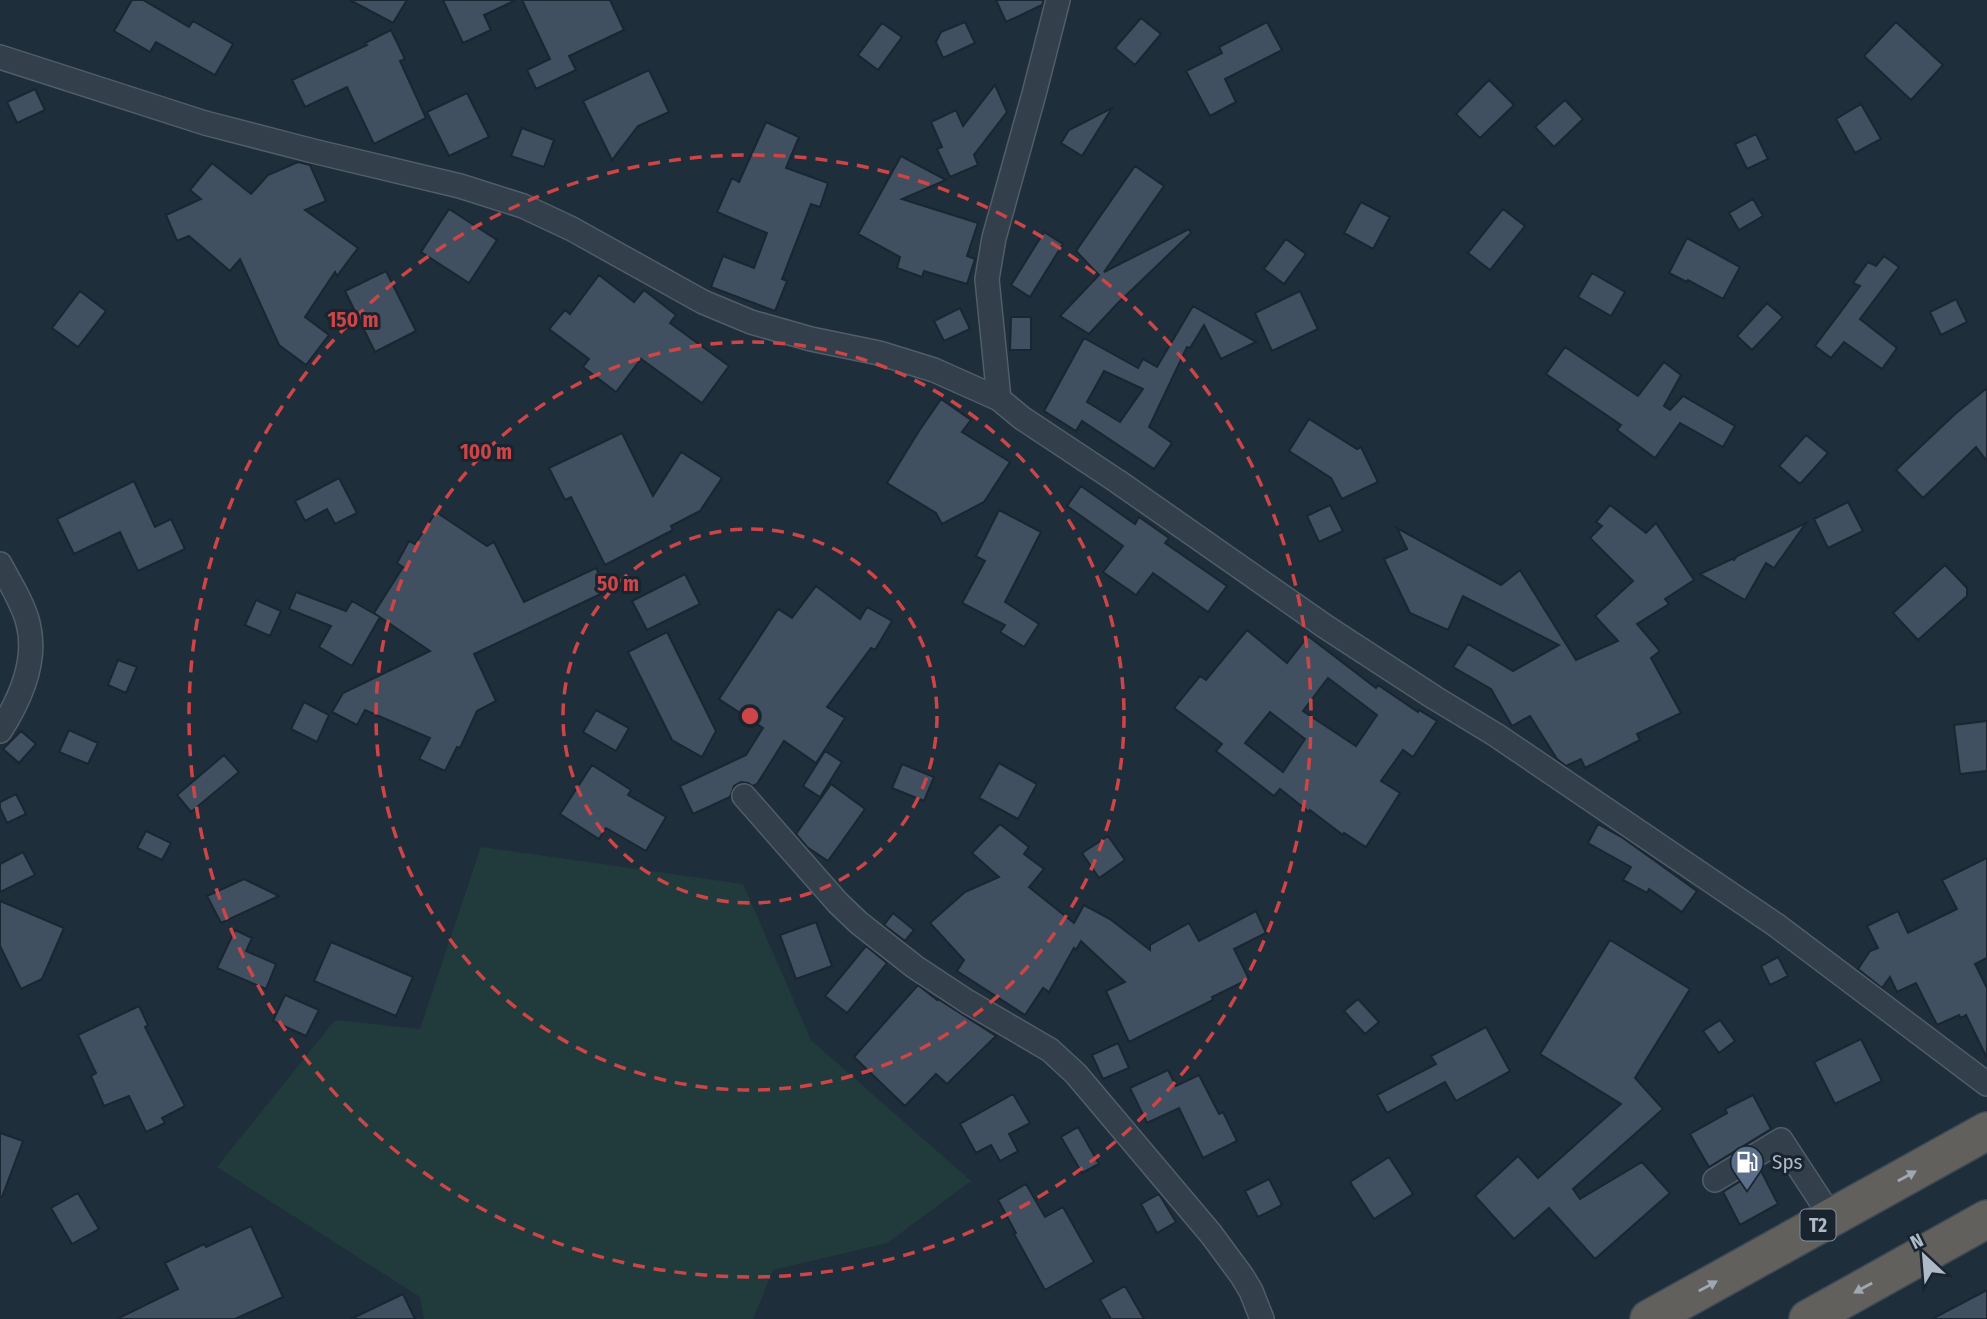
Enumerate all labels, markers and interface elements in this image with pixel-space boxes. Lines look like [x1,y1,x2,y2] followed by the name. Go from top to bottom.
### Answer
[327,307,379,333] text: 150 m
[460,439,512,465] text: 100 m
[597,571,639,597] text: 50 m
[738,704,762,728] centre of rings
[1728,1143,1766,1192] fuel station icon: Sps
[1772,1149,1803,1175] place label: Sps
[1898,1170,1917,1182] one-way arrow
[1800,1210,1836,1240] road number: T2
[1889,1221,1959,1291] north arrow
[1907,1228,1927,1254] text: N
[1699,1280,1718,1292] one-way arrow
[1854,1282,1873,1294] one-way arrow

